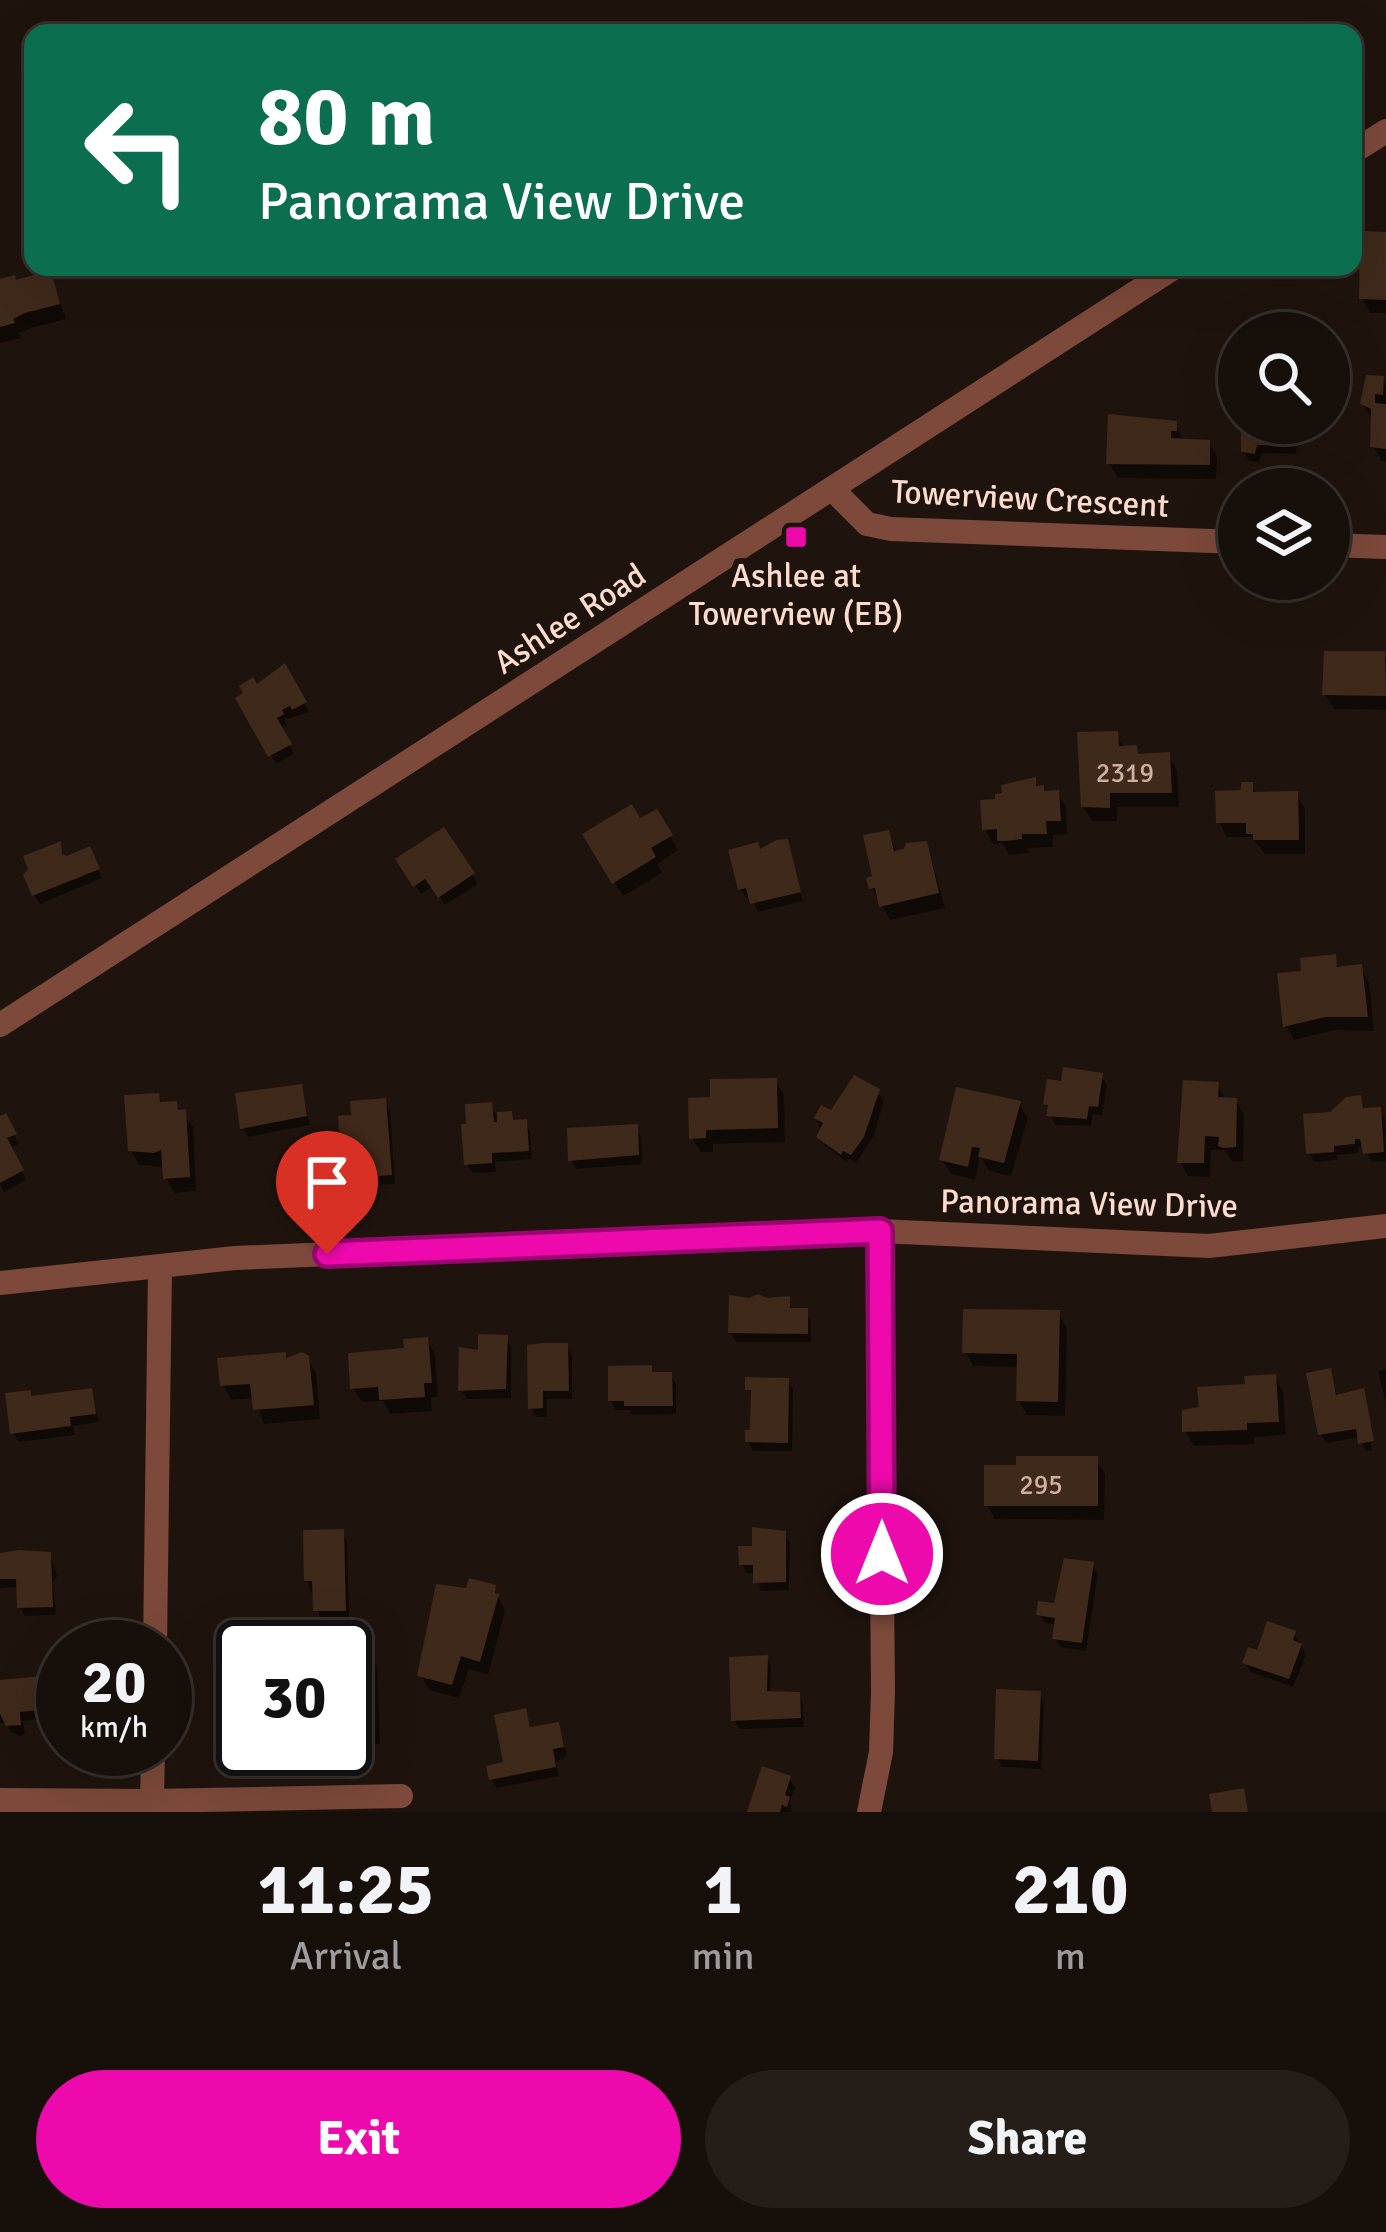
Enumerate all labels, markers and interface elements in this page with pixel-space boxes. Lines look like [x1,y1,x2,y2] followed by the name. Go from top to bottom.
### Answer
[258,65,435,169] text: 80 m
[60,72,216,228] icon: left
[258,168,745,235] text: Panorama View Drive
[1218,312,1350,600] map controls
[1218,312,1350,444] button: search
[1218,468,1350,600] button: layers
[890,471,1170,527] street label: Towerview Crescent
[783,524,809,550] marker: Ashlee at Towerview (EB)
[486,555,654,683] street label: Ashlee Road
[689,556,903,635] place label: Ashlee at Towerview (EB)
[1096,757,1154,790] house number: 2319
[276,1131,378,1254] pin
[294,1149,360,1215] icon: arrive
[940,1181,1238,1227] street label: Panorama View Drive
[1019,1469,1063,1502] house number: 295
[819,1491,945,1617] position arrow
[216,1620,372,1776] speed limit sign: 30
[82,1646,146,1720] text: 20
[80,1709,148,1746] text: km/h
[257,1845,434,1934] text: 11:25
[704,1845,742,1934] text: 1
[1012,1845,1129,1934] text: 210
[290,1932,402,1980] text: Arrival
[692,1932,755,1980] text: min
[1055,1932,1086,1980] text: m
[36,2070,681,2208] button: Exit
[705,2070,1350,2208] button: Share

